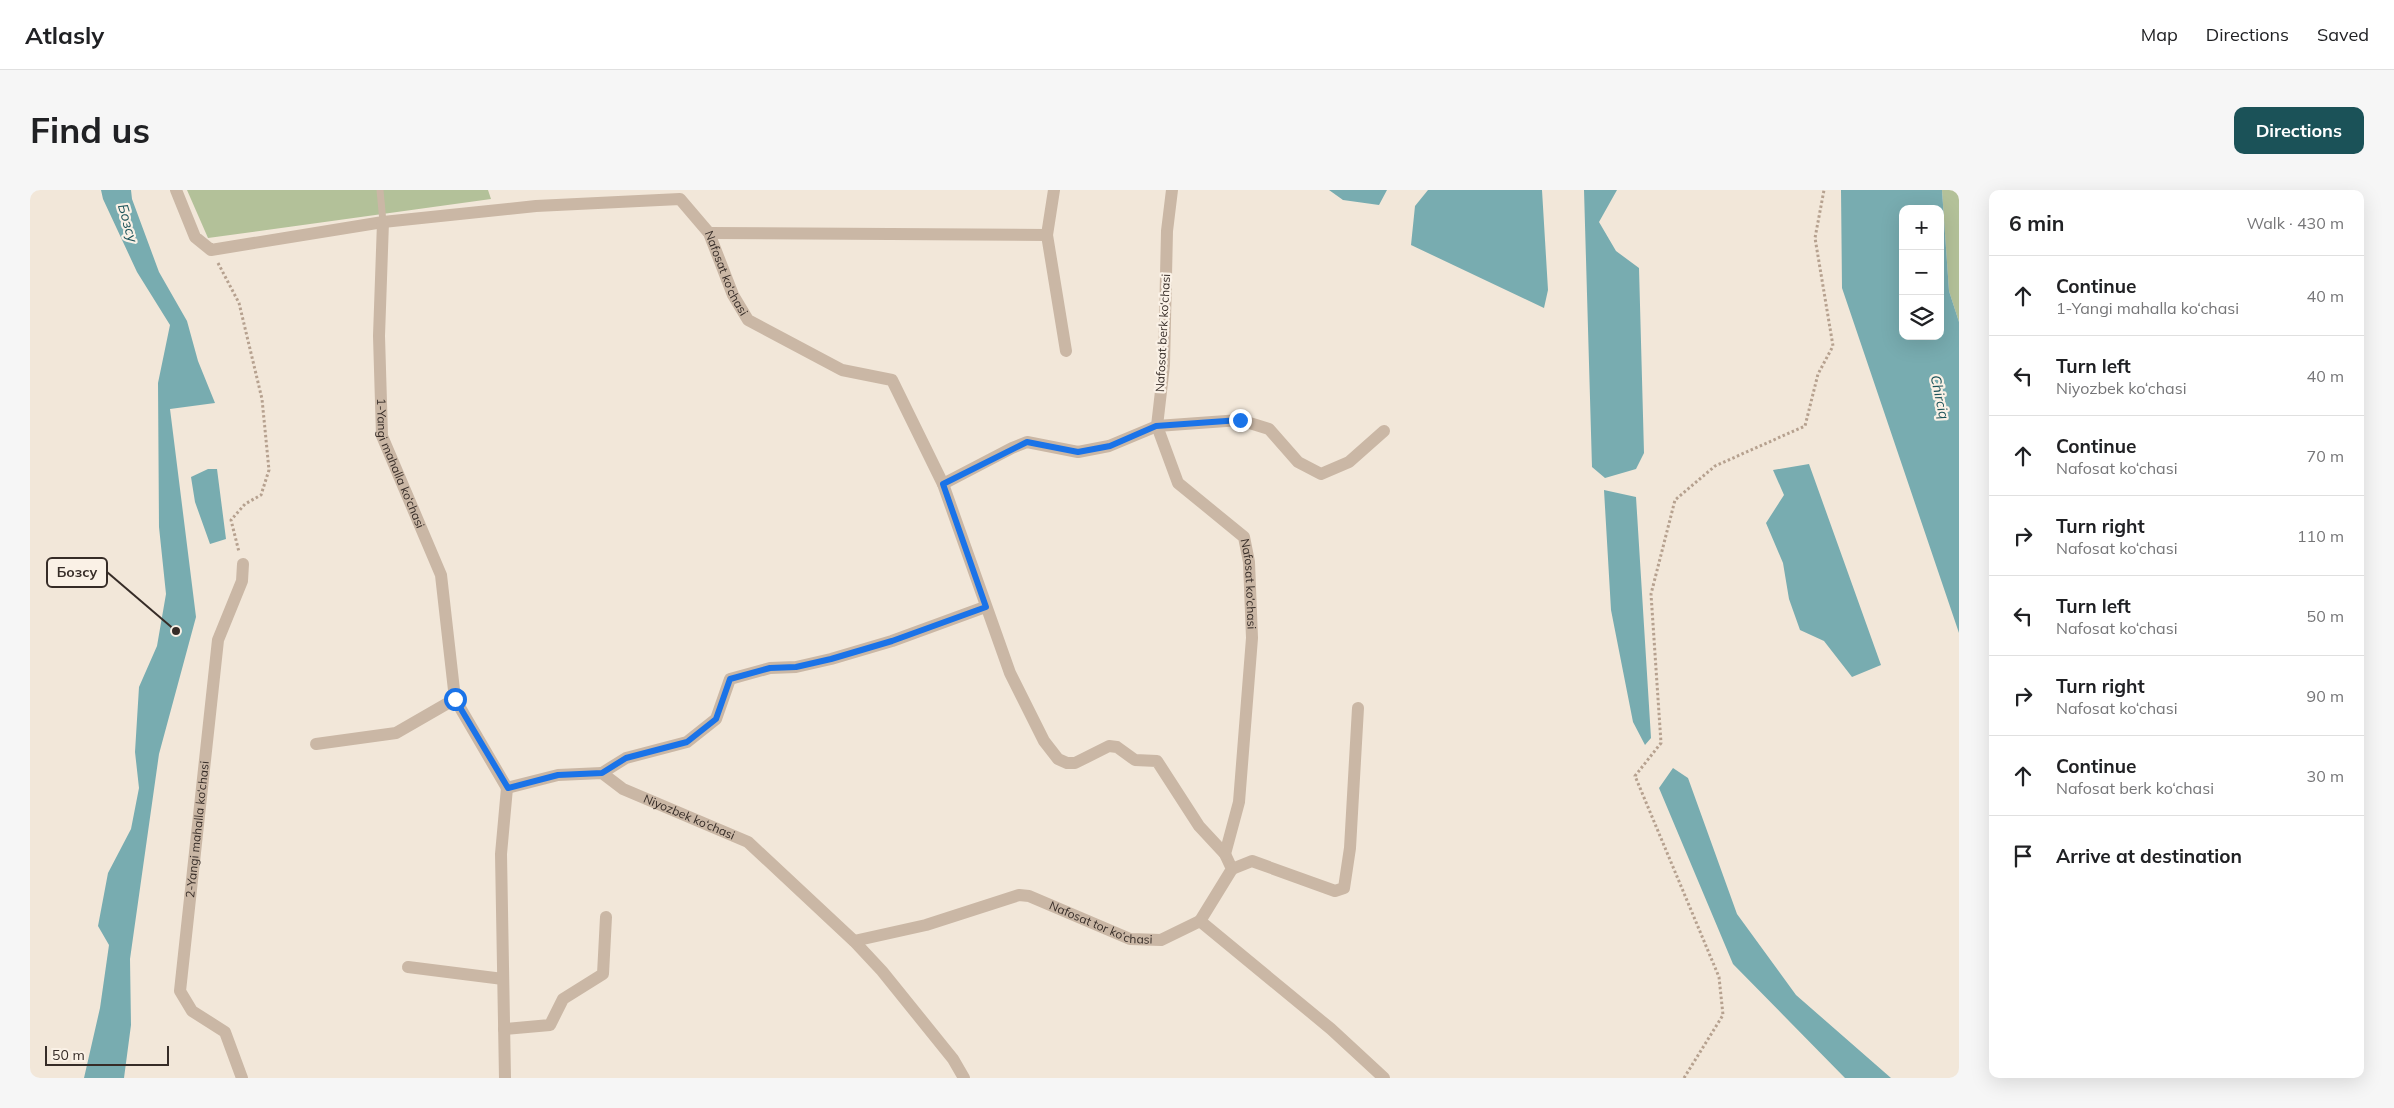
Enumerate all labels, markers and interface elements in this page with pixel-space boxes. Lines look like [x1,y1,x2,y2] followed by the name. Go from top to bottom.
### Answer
[25,20,104,50] text: Atlasly
[2141,23,2178,46] text: Map
[2206,23,2289,46] text: Directions
[2317,23,2369,46] text: Saved
[2234,107,2364,154] button: Directions
[30,108,150,152] text: Find us
[114,202,142,245] water label: Бозсу
[1899,205,1944,340] map controls
[1899,205,1944,250] button: +
[2009,210,2064,236] text: 6 min
[2246,213,2344,233] text: Walk · 430 m
[702,228,752,318] street label: Nafosat ko‘chasi
[1899,250,1944,295] button: −
[1152,273,1173,393] street label: Nafosat berk ko‘chasi
[2056,274,2136,298] text: Continue
[2009,282,2037,310] icon: ahead
[2307,286,2344,306] text: 40 m
[1899,295,1944,340] button: layers
[2056,298,2239,318] text: 1-Yangi mahalla ko‘chasi
[2056,354,2131,378] text: Turn left
[2009,362,2037,390] icon: left
[2307,366,2344,386] text: 40 m
[1927,373,1953,421] water label: Chirciq
[2056,378,2186,398] text: Niyozbek ko‘chasi
[374,398,428,531] street label: 1-Yangi mahalla ko‘chasi
[1229,409,1252,432] route end
[2056,434,2136,458] text: Continue
[2009,442,2037,470] icon: ahead
[2307,446,2344,466] text: 70 m
[2056,458,2177,478] text: Nafosat ko‘chasi
[2056,514,2145,538] text: Turn right
[2009,522,2037,550] icon: right
[2297,526,2344,546] text: 110 m
[1237,537,1260,630] street label: Nafosat ko‘chasi
[2056,538,2177,558] text: Nafosat ko‘chasi
[47,558,107,587] callout: Бозсу
[57,563,97,581] text: Бозсу
[2056,594,2131,618] text: Turn left
[2009,602,2037,630] icon: left
[2307,606,2344,626] text: 50 m
[2056,618,2177,638] text: Nafosat ko‘chasi
[2056,674,2145,698] text: Turn right
[2009,682,2037,710] icon: right
[2307,686,2344,706] text: 90 m
[444,688,467,711] route start
[2056,698,2177,718] text: Nafosat ko‘chasi
[2056,754,2136,778] text: Continue
[182,760,212,899] street label: 2-Yangi mahalla ko‘chasi
[2009,762,2037,790] icon: ahead
[2307,766,2344,786] text: 30 m
[2056,778,2214,798] text: Nafosat berk ko‘chasi
[641,791,738,843] street label: Niyozbek ko‘chasi
[2009,842,2037,870] icon: arrive
[2056,844,2242,868] text: Arrive at destination
[1047,898,1153,947] street label: Nafosat tor ko‘chasi
[45,1043,169,1066] scale bar
[52,1046,85,1064] text: 50 m

